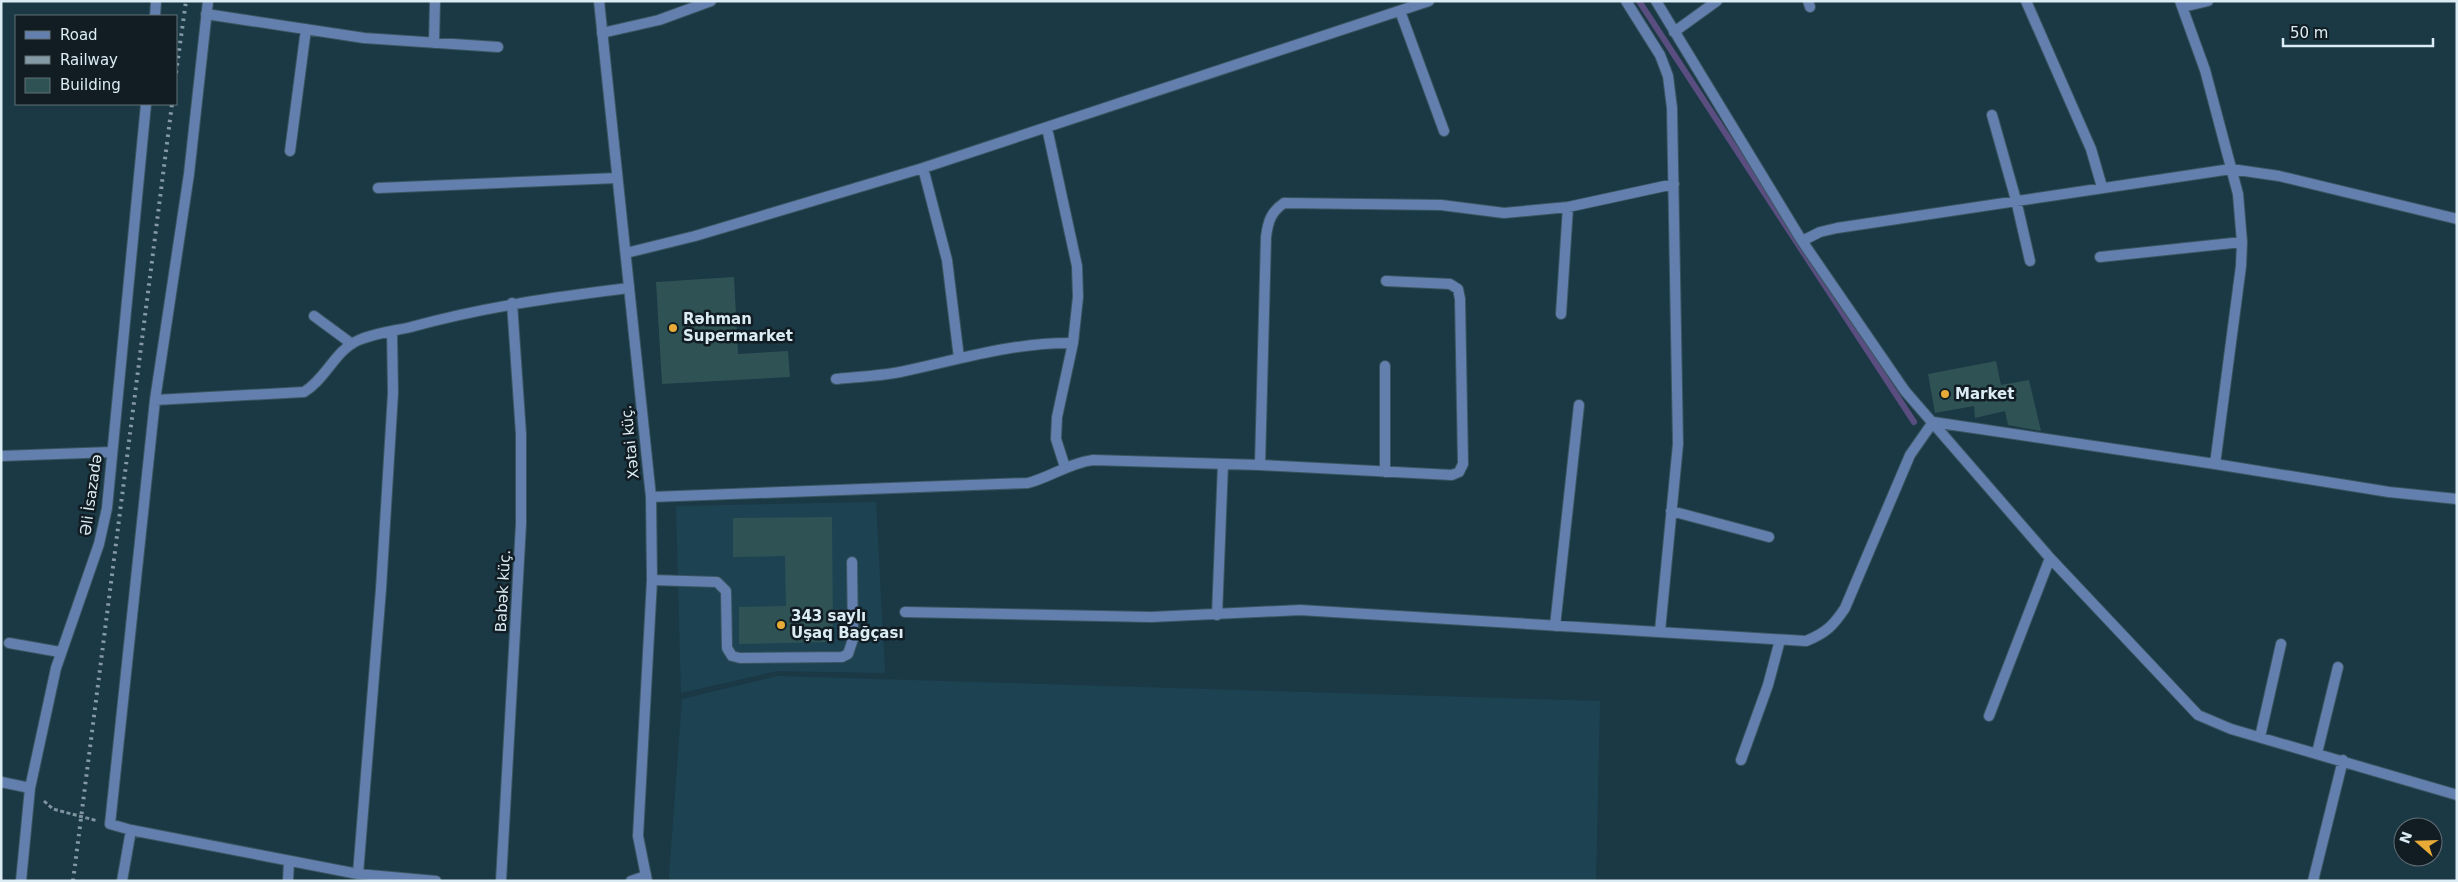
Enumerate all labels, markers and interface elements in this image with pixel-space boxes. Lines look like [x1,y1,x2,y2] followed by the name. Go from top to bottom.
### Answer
[15,15,178,105] legend
[2283,15,2433,47] scale bar
[2290,24,2328,42] text: 50 m
[60,26,98,44] text: Road
[60,51,118,69] text: Railway
[60,76,121,94] text: Building
[683,310,793,345] place label: Rəhman Supermarket
[667,322,679,334] marker: Rəhman Supermarket
[1955,385,2014,403] place label: Market
[1939,388,1951,400] marker: Market
[617,404,643,480] street label: Xətai küç.
[75,453,106,537] street label: Əli İsazadə
[492,549,514,633] street label: Babək küç.
[791,607,904,642] place label: 343 saylı Uşaq Bağçası
[775,619,787,631] marker: 343 saylı Uşaq Bağçası
[2393,817,2443,867] north arrow
[2396,829,2415,846] text: N

